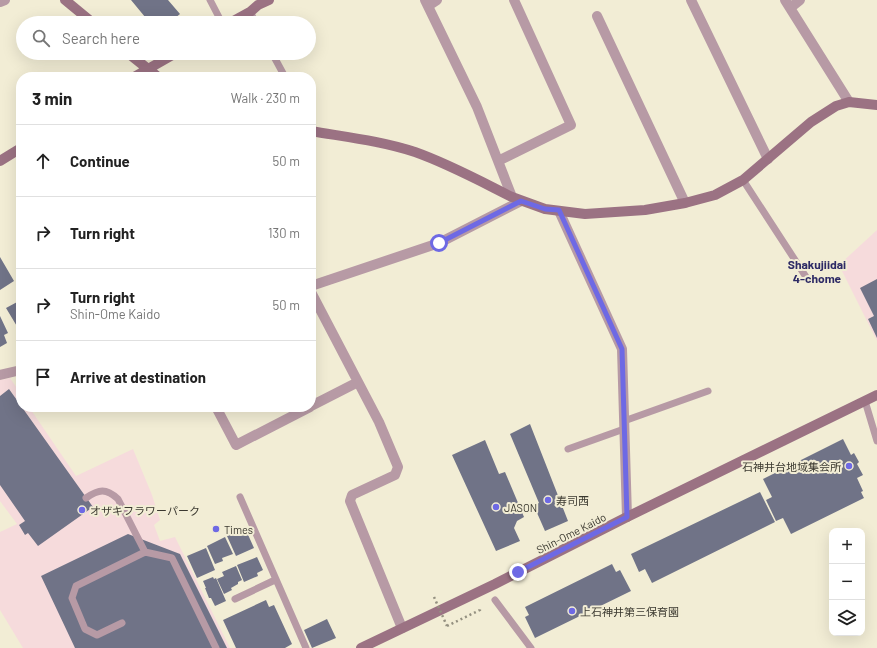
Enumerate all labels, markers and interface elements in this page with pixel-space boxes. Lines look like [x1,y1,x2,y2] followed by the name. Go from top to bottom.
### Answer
[16,16,316,60] search box
[30,27,52,49] icon: search
[62,29,140,47] text: Search here
[32,88,72,108] text: 3 min
[231,90,300,106] text: Walk · 230 m
[32,150,54,172] icon: ahead
[70,152,130,170] text: Continue
[273,153,300,169] text: 50 m
[32,222,54,244] icon: right
[70,224,135,242] text: Turn right
[268,225,300,241] text: 130 m
[430,234,448,252] route start
[788,257,846,285] district label: Shakujiidai 4-chome
[70,288,135,306] text: Turn right
[32,294,54,316] icon: right
[273,297,300,313] text: 50 m
[70,306,160,322] text: Shin-Ome Kaido
[32,366,54,388] icon: arrive
[70,368,206,386] text: Arrive at destination
[742,460,842,473] place label: 石神井台地域集会所
[844,461,854,471] marker: 石神井台地域集会所
[556,494,589,507] place label: 寿司西
[543,495,553,505] marker: 寿司西
[504,501,537,514] place label: JASON
[491,502,501,512] marker: JASON
[90,504,200,517] place label: オザキフラワーパーク
[77,505,87,515] marker: オザキフラワーパーク
[534,510,608,556] street label: Shin-Ome Kaido
[224,523,253,536] place label: Times
[211,524,221,534] marker: Times
[829,528,865,636] map controls
[829,528,865,564] button: +
[509,563,527,581] route end
[829,564,865,600] button: −
[829,600,865,636] button: layers
[580,605,679,618] place label: 上石神井第三保育園
[567,606,577,616] marker: 上石神井第三保育園

